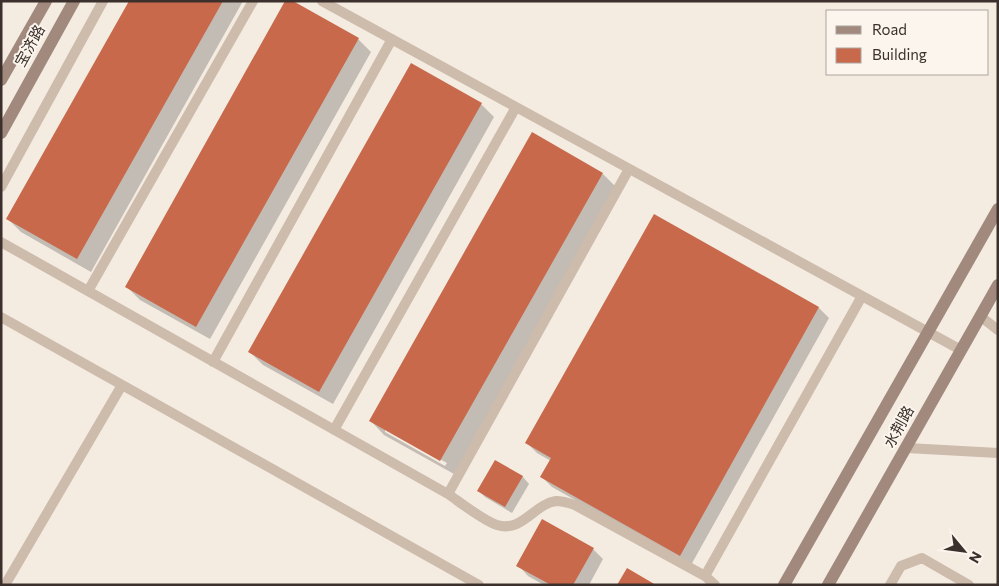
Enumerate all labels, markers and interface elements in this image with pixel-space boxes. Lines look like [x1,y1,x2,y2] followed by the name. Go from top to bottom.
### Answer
[826,10,989,75] legend
[872,20,907,38] text: Road
[10,21,48,70] street label: 宝济路
[872,45,927,63] text: Building
[879,402,917,451] street label: 水荆路
[939,526,989,576] north arrow
[966,549,986,566] text: N

